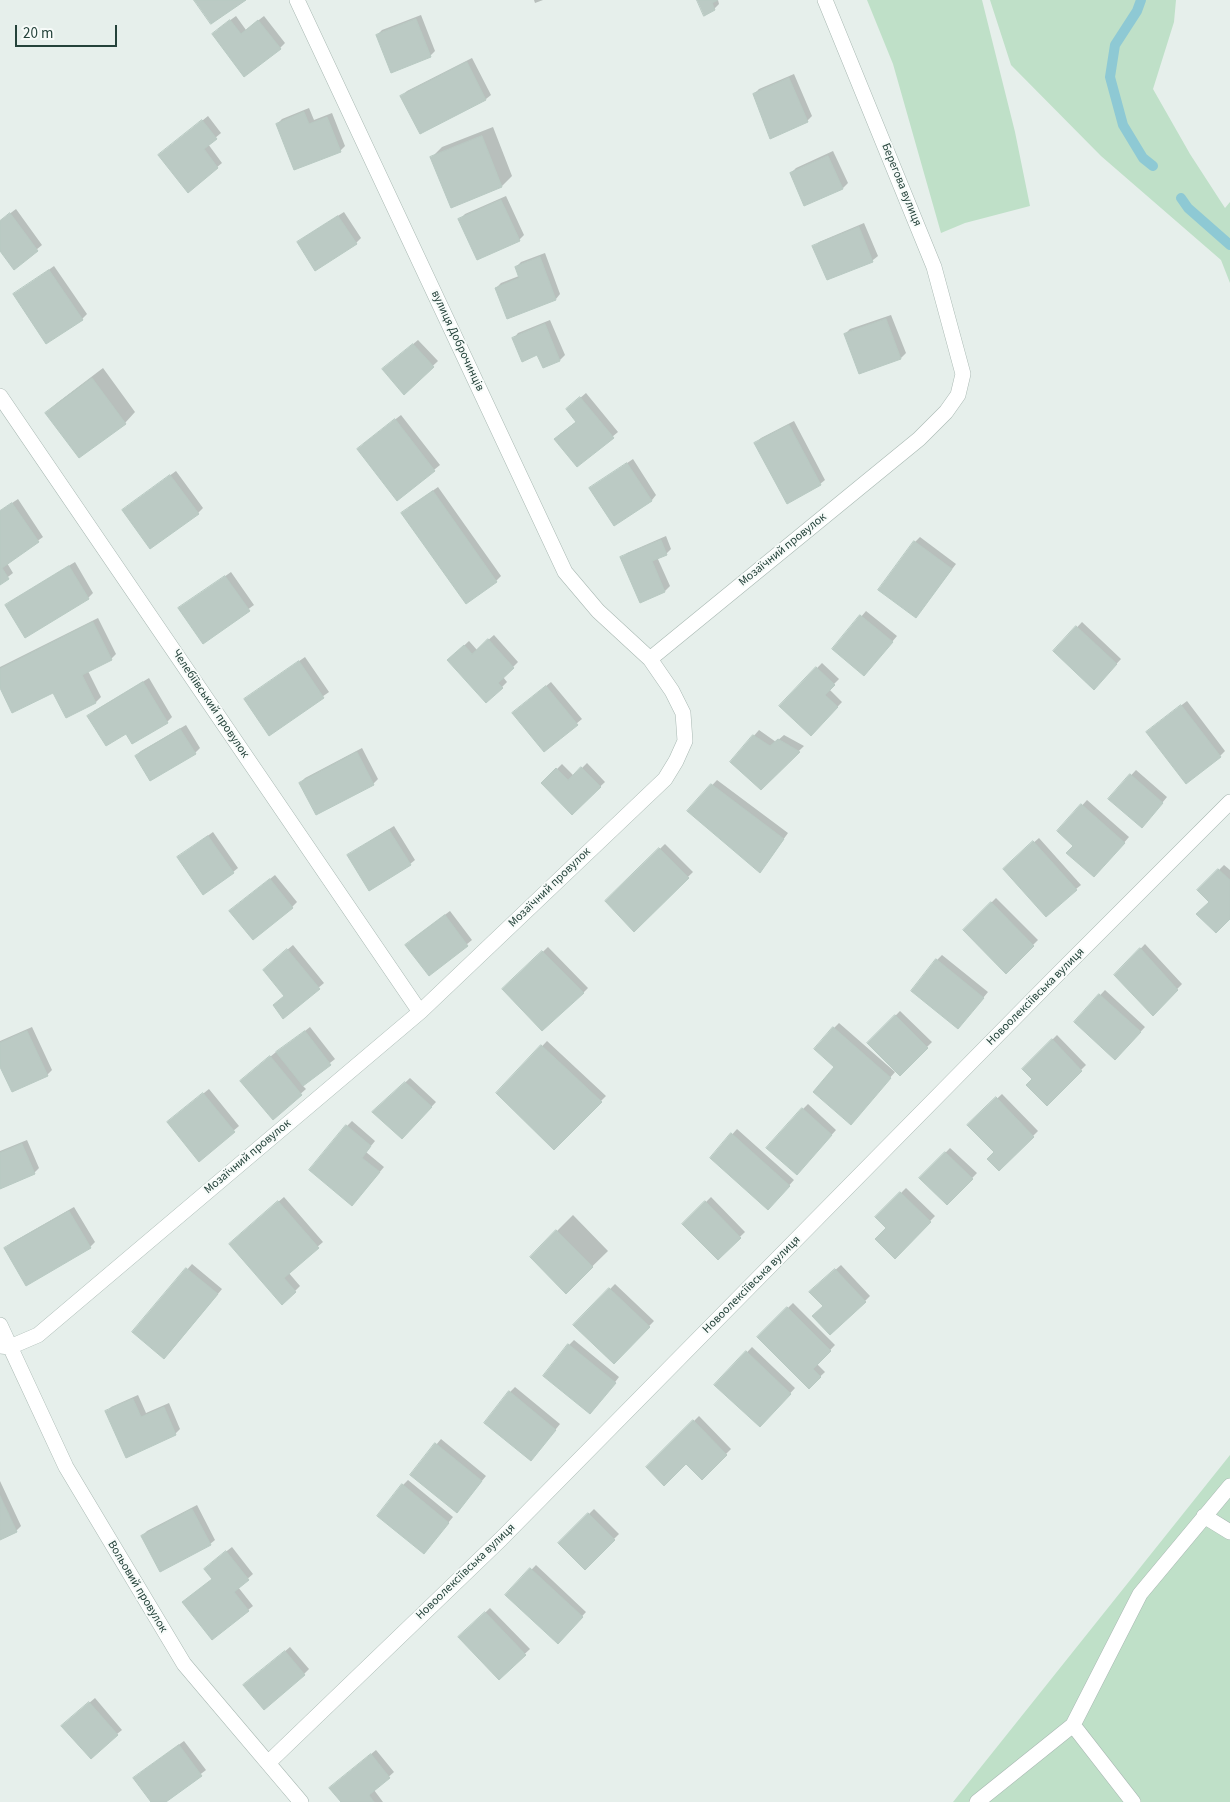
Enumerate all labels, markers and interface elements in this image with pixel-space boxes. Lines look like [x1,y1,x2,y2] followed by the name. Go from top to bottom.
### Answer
[18,15,120,47] scale bar
[23,23,53,44] text: 20 m
[878,141,924,229] street label: Берегова вулиця
[427,288,487,394] street label: вулиця Доброчинців
[736,510,830,590] street label: Мозаїчний провулок
[168,647,252,761] street label: Челебіївський провулок
[506,845,594,931] street label: Мозаїчний провулок
[984,945,1088,1049] street label: Новоолексіївська вулиця
[202,1117,294,1197] street label: Мозаїчний провулок
[700,1233,804,1337] street label: Новоолексіївська вулиця
[413,1521,519,1623] street label: Новоолексіївська вулиця
[104,1538,170,1636] street label: Вольовий провулок

